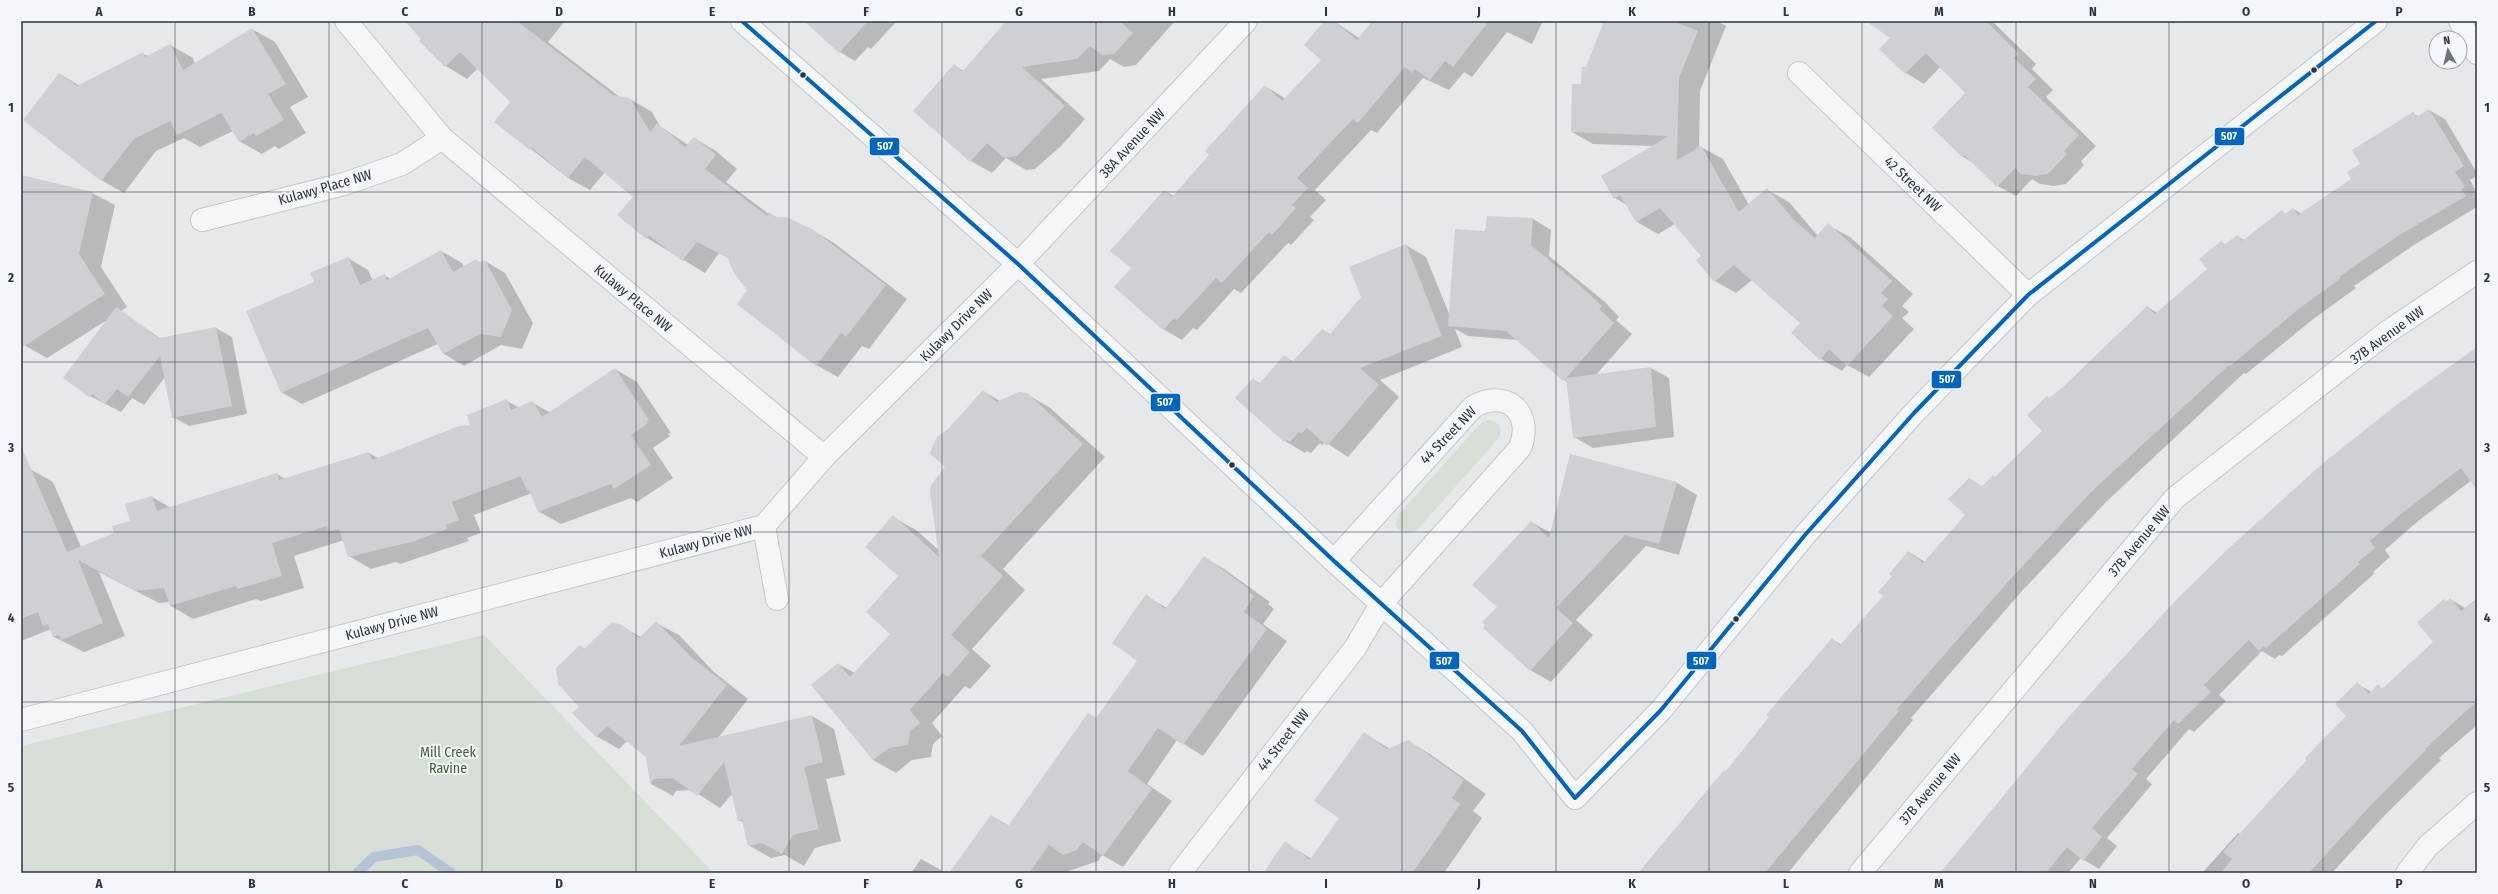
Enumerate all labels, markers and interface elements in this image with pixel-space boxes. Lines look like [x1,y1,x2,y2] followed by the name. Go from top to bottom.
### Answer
[94,4,103,19] text: A
[248,4,256,19] text: B
[402,4,409,19] text: C
[555,4,563,19] text: D
[709,4,715,19] text: E
[863,4,869,19] text: F
[1015,4,1023,19] text: G
[1168,4,1176,19] text: H
[1324,4,1328,19] text: I
[1476,4,1481,19] text: J
[1628,4,1636,19] text: K
[1783,4,1789,19] text: L
[1934,4,1944,19] text: M
[2089,4,2097,19] text: N
[2242,4,2250,19] text: O
[2395,4,2403,19] text: P
[2428,30,2468,70] north arrow
[2443,34,2451,47] text: N
[2309,65,2319,75] unlabelled marker
[798,70,808,80] unlabelled marker
[8,100,14,115] text: 1
[2484,100,2490,115] text: 1
[1096,105,1169,181] street label: 38A Avenue NW
[2214,127,2245,146] line badge: 507
[2221,130,2237,143] text: 507
[869,137,900,156] line badge: 507
[877,140,893,153] text: 507
[1881,153,1945,216] street label: 42 Street NW
[277,166,374,209] street label: Kulawy Place NW
[590,261,675,336] street label: Kulawy Place NW
[7,270,14,285] text: 2
[2483,270,2490,285] text: 2
[917,285,997,365] street label: Kulawy Drive NW
[2347,303,2428,368] street label: 37B Avenue NW
[1931,370,1962,389] line badge: 507
[1939,373,1955,386] text: 507
[1150,393,1181,412] line badge: 507
[1157,396,1173,409] text: 507
[1417,403,1480,468] street label: 44 Street NW
[7,440,14,455] text: 3
[2483,440,2490,455] text: 3
[1227,460,1237,470] unlabelled marker
[2105,502,2174,580] street label: 37B Avenue NW
[658,521,755,562] street label: Kulawy Drive NW
[344,603,441,644] street label: Kulawy Drive NW
[8,610,15,625] text: 4
[2484,610,2491,625] text: 4
[1731,614,1741,624] unlabelled marker
[1429,651,1460,670] line badge: 507
[1686,651,1717,670] line badge: 507
[1436,655,1452,668] text: 507
[1693,655,1709,668] text: 507
[1254,706,1313,775] street label: 44 Street NW
[420,744,476,777] park label: Mill Creek Ravine
[1896,750,1965,828] street label: 37B Avenue NW
[8,780,14,795] text: 5
[2484,780,2490,795] text: 5
[94,876,103,891] text: A
[248,876,256,891] text: B
[402,876,409,891] text: C
[555,876,563,891] text: D
[709,876,715,891] text: E
[863,876,869,891] text: F
[1015,876,1023,891] text: G
[1168,876,1176,891] text: H
[1324,876,1328,891] text: I
[1476,876,1481,891] text: J
[1628,876,1636,891] text: K
[1783,876,1789,891] text: L
[1934,876,1944,891] text: M
[2089,876,2097,891] text: N
[2242,876,2250,891] text: O
[2395,876,2403,891] text: P

